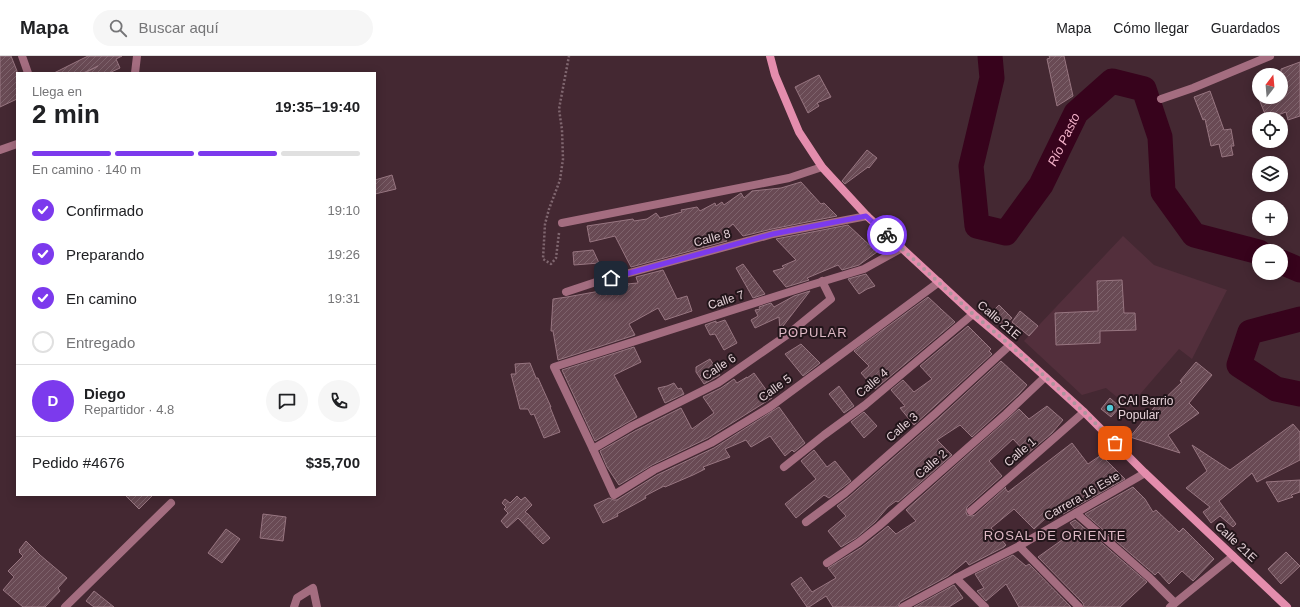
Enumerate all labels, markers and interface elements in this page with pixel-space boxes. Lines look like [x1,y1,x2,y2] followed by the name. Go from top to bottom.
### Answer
[93,10,373,46] search box
[20,17,69,38] text: Mapa
[107,17,129,39] icon: search
[139,19,219,36] text: Buscar aquí
[1056,20,1091,36] text: Mapa
[1113,20,1189,36] text: Cómo llegar
[1211,20,1280,36] text: Guardados
[1252,68,1288,104] north arrow
[1252,68,1288,280] map controls
[32,84,82,99] text: Llega en
[275,98,360,115] text: 19:35–19:40
[32,99,100,129] text: 2 min
[1044,110,1083,168] water label: Río Pasto
[1252,112,1288,148] button: locate
[1252,156,1288,192] button: layers
[32,162,141,177] text: En camino · 140 m
[32,199,54,221] icon: check
[1252,200,1288,236] button: +
[66,202,144,219] text: Confirmado
[327,203,360,218] text: 19:10
[867,215,907,255] courier
[876,224,898,246] icon: bike
[692,226,732,250] street label: Calle 8
[32,243,54,265] icon: check
[1252,244,1288,280] button: −
[66,246,144,263] text: Preparando
[327,247,360,262] text: 19:26
[594,261,628,295] pin
[600,267,622,289] icon: home
[32,287,54,309] icon: check
[706,287,746,312] street label: Calle 7
[66,290,137,307] text: En camino
[327,291,360,306] text: 19:31
[975,298,1023,342] street label: Calle 21E
[778,325,848,340] district label: POPULAR
[66,334,135,351] text: Entregado
[700,351,739,383] street label: Calle 6
[853,365,891,400] street label: Calle 4
[756,371,794,405] street label: Calle 5
[266,380,308,422] button: chat
[318,380,360,422] button: phone
[84,385,126,402] text: Diego
[48,392,58,409] text: D
[1118,394,1174,422] place label: CAI Barrio Popular
[84,402,174,417] text: Repartidor · 4.8
[1105,403,1115,413] marker: CAI Barrio Popular
[883,409,921,445] street label: Calle 3
[1098,426,1132,460] pin
[1104,432,1126,454] icon: bag
[1001,434,1039,470] street label: Calle 1
[912,446,950,482] street label: Calle 2
[32,454,125,471] text: Pedido #4676
[306,454,360,471] text: $35,700
[1042,469,1122,523] street label: Carrera 16 Este
[1212,519,1260,565] street label: Calle 21E
[984,528,1126,543] district label: ROSAL DE ORIENTE

